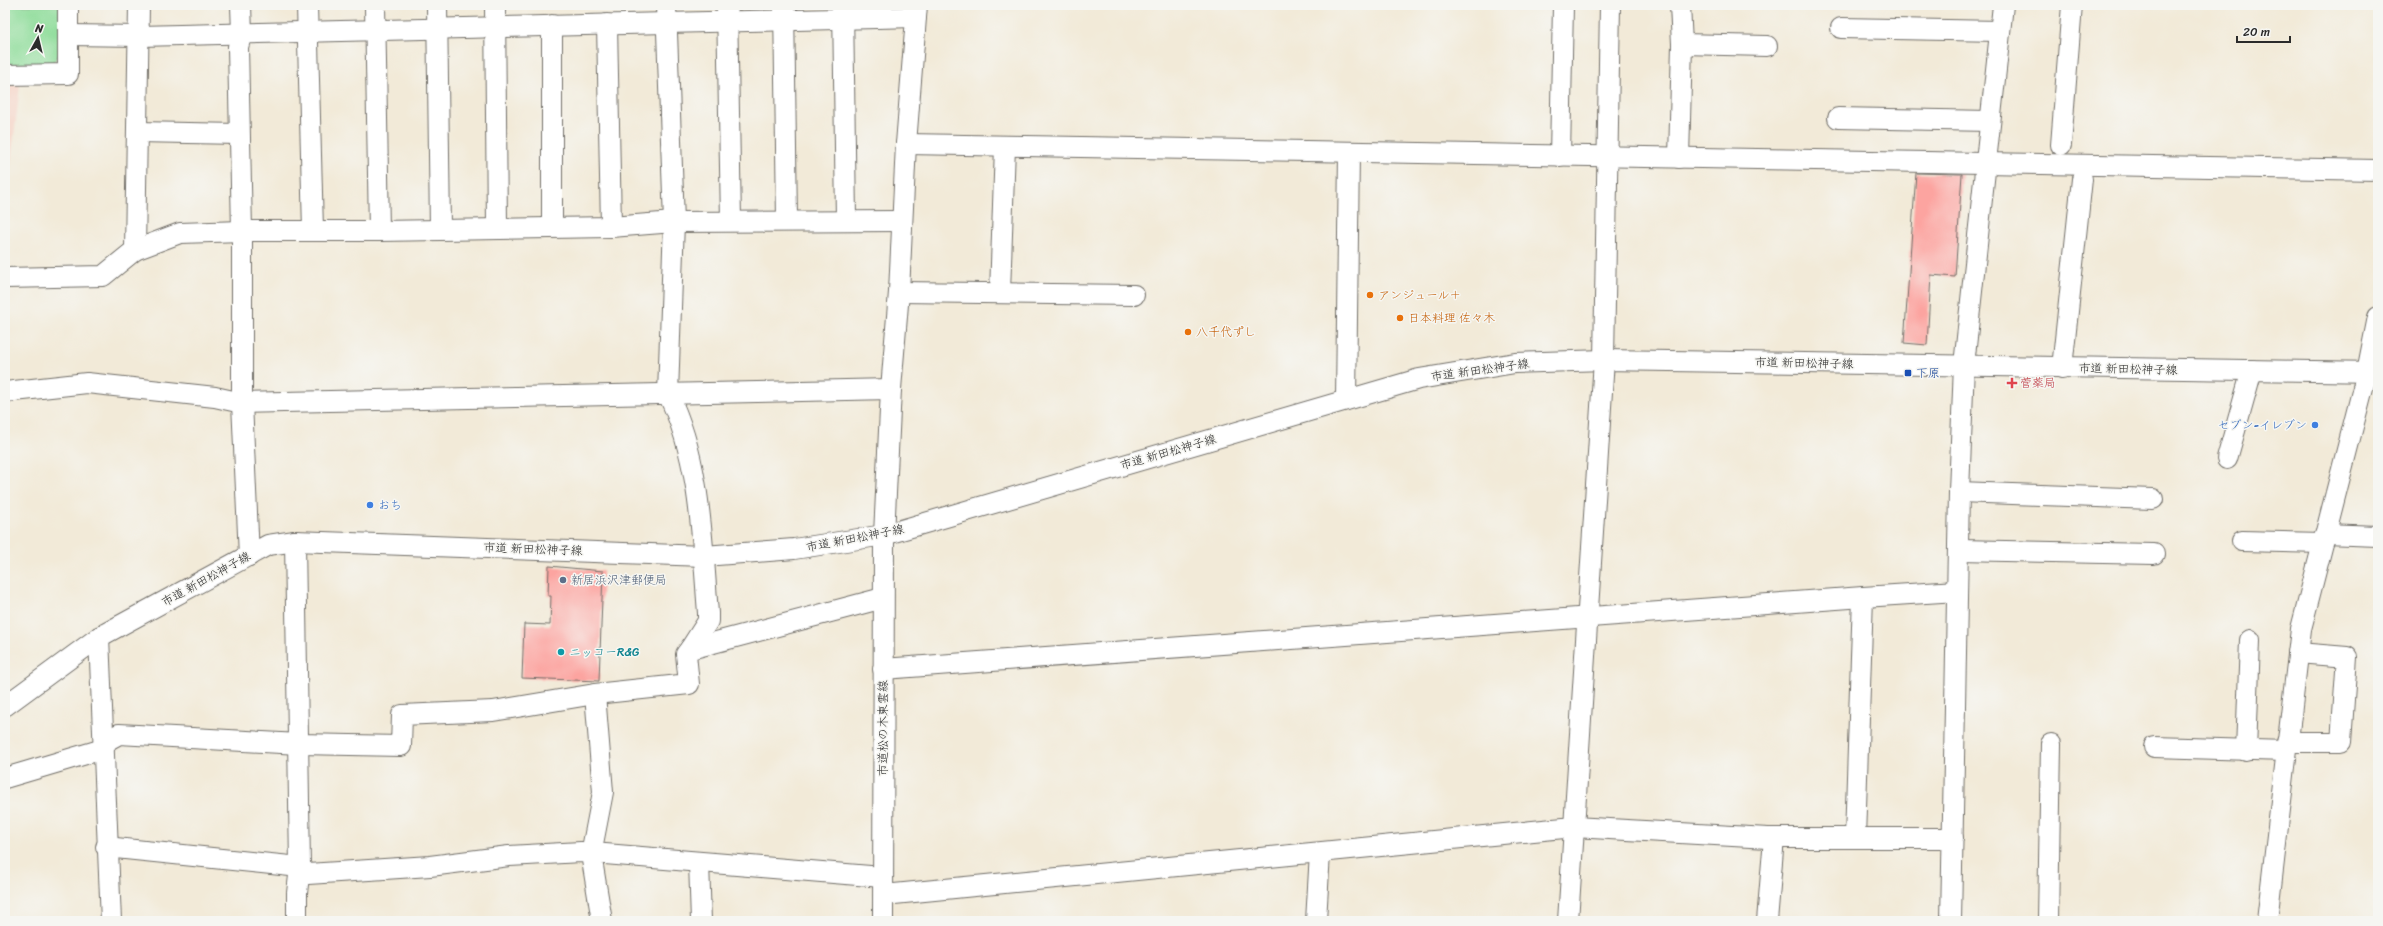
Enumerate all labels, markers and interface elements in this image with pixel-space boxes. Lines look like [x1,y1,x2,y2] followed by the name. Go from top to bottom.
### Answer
[18,18,58,58] north arrow
[2237,18,2290,44] scale bar
[33,19,45,39] text: N
[2243,21,2270,43] text: 20 m
[1378,284,1461,306] place label: アンジュール＋
[1365,290,1375,300] marker: アンジュール＋
[1408,307,1495,329] place label: 日本料理 佐々木
[1395,313,1405,323] marker: 日本料理 佐々木
[1196,321,1256,343] place label: 八千代ずし
[1183,327,1193,337] marker: 八千代ずし
[1754,351,1854,375] street label: 市道 新田松神子線
[1429,352,1531,388] street label: 市道 新田松神子線
[2078,357,2178,381] street label: 市道 新田松神子線
[1916,362,1940,384] place label: 下原
[1903,368,1913,378] marker: 下原
[2020,372,2056,394] place label: 菅薬局
[2007,378,2017,388] marker: 菅薬局
[2217,414,2307,436] place label: セブン-イレブン
[2310,420,2320,430] marker: セブン-イレブン
[1117,428,1219,476] street label: 市道 新田松神子線
[378,494,402,516] place label: おち
[365,500,375,510] marker: おち
[804,518,906,558] street label: 市道 新田松神子線
[483,536,583,562] street label: 市道 新田松神子線
[157,545,255,613] street label: 市道 新田松神子線
[571,569,667,591] place label: 新居浜沢津郵便局
[558,575,568,585] marker: 新居浜沢津郵便局
[569,641,639,663] place label: ニッコーR&G
[556,647,566,657] marker: ニッコーR&G
[872,680,894,776] street label: 市道松の木東雲線

